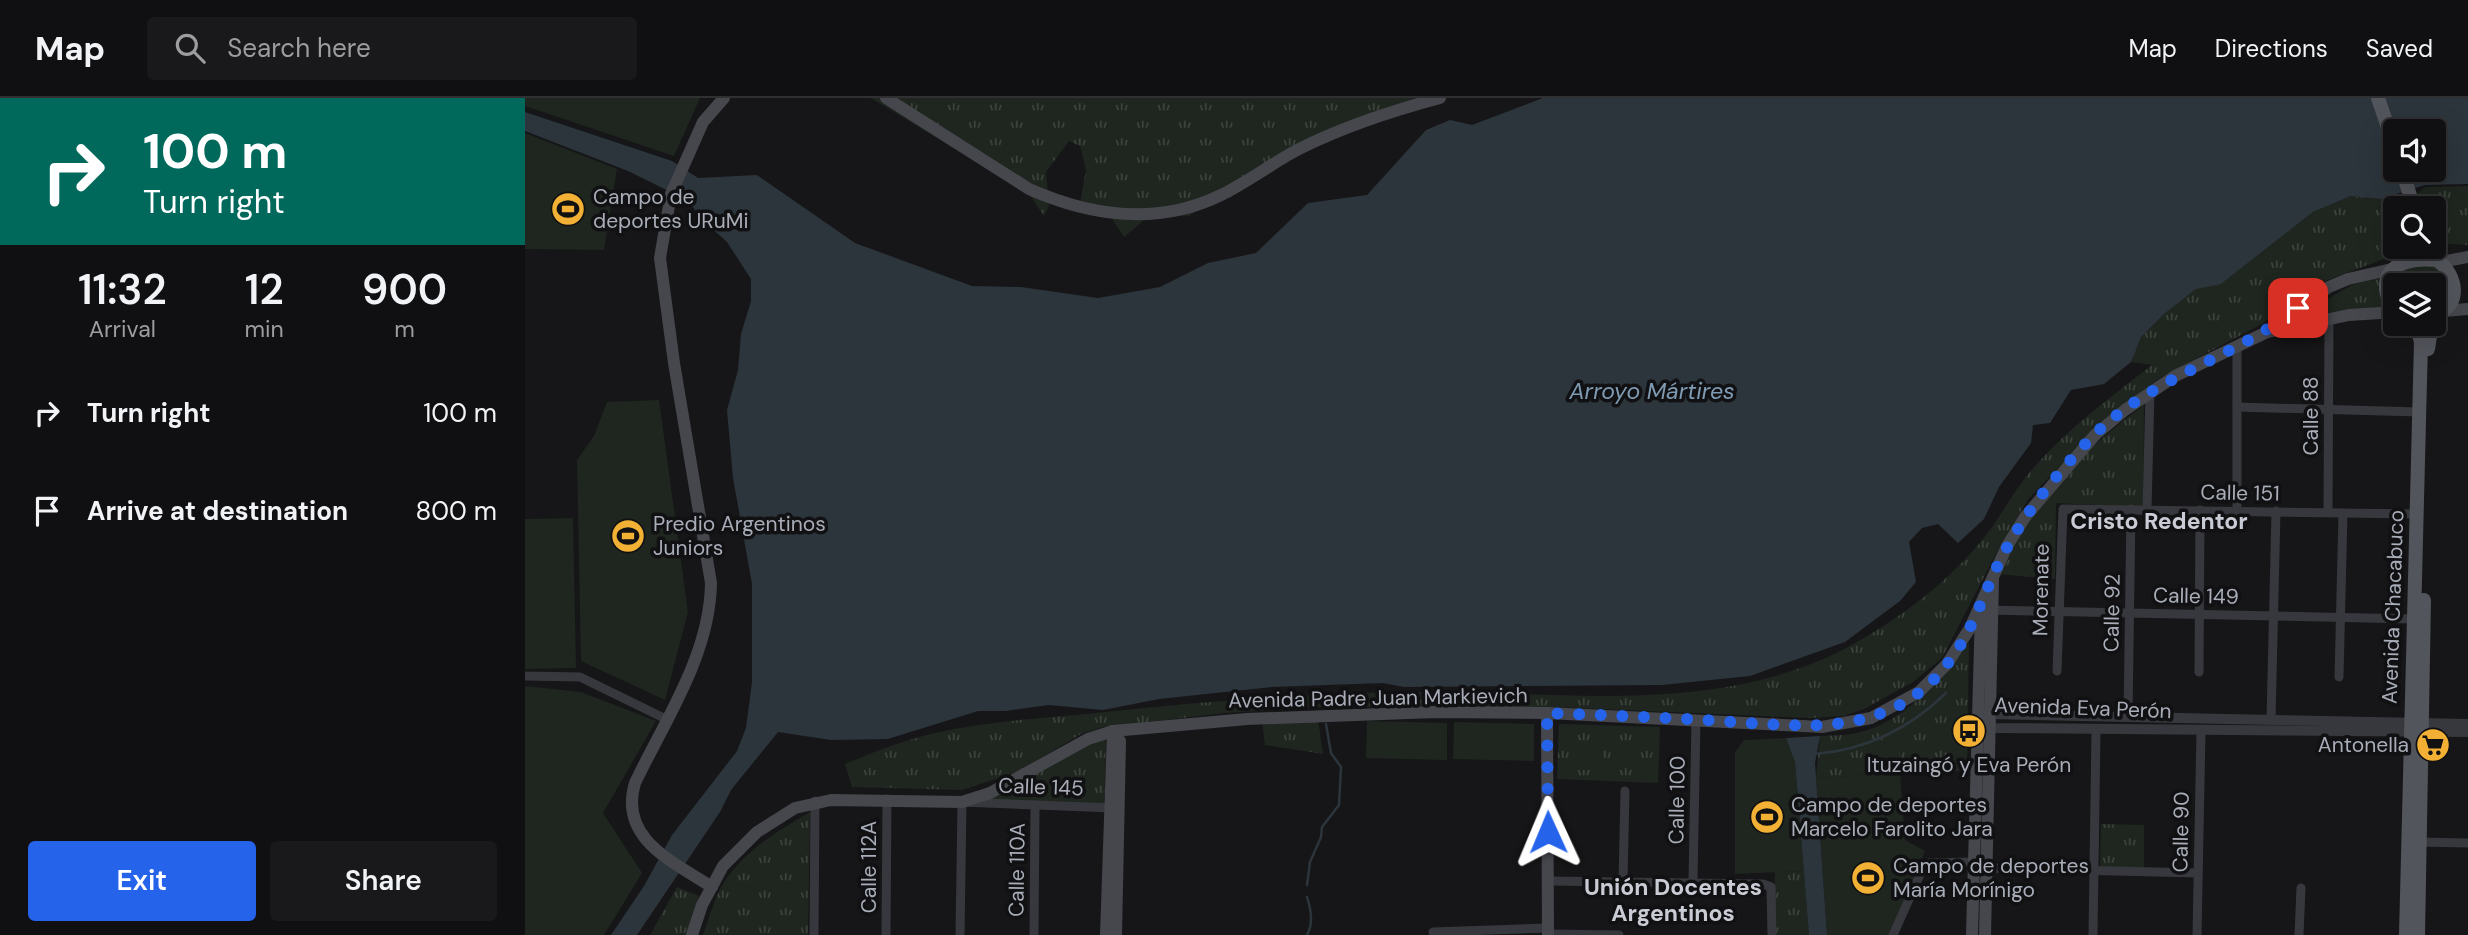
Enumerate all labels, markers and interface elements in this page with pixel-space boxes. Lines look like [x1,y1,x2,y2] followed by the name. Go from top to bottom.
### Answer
[147,17,637,80] search box
[35,27,105,70] text: Map
[171,29,209,67] icon: search
[227,31,371,65] text: Search here
[2129,33,2177,64] text: Map
[2215,33,2328,64] text: Directions
[2366,33,2433,64] text: Saved
[143,119,287,183] text: 100 m
[2383,119,2446,336] map controls
[2383,119,2446,182] button: sound
[28,126,119,217] icon: right
[143,181,285,223] text: Turn right
[593,183,748,235] place label: Campo de deportes URuMi
[549,190,587,228] sports icon: Campo de deportes URuMi
[2383,196,2446,259] button: search
[78,262,167,317] text: 11:32
[245,262,284,317] text: 12
[362,262,447,317] text: 900
[2383,273,2446,336] button: layers
[2268,278,2328,338] pin
[2279,289,2317,327] icon: arrive
[89,314,156,344] text: Arrival
[245,314,284,344] text: min
[394,314,415,344] text: m
[1568,376,1735,406] water label: Arroyo Mártires
[2297,377,2325,455] street label: Calle 88
[28,394,66,432] icon: right
[87,396,211,430] text: Turn right
[423,396,497,430] text: 100 m
[2200,478,2280,508] street label: Calle 151
[28,492,66,530] icon: arrive
[87,494,348,528] text: Arrive at destination
[416,494,497,528] text: 800 m
[2070,506,2248,536] district label: Cristo Redentor
[2376,509,2410,705] street label: Avenida Chacabuco
[653,510,826,562] place label: Predio Argentinos Juniors
[609,517,647,555] sports icon: Predio Argentinos Juniors
[2026,543,2056,636] street label: Morenate
[2097,574,2127,652] street label: Calle 92
[2153,581,2239,611] street label: Calle 149
[1228,681,1528,715] street label: Avenida Padre Juan Markievich
[1994,691,2172,725] street label: Avenida Eva Perón
[1950,712,1988,750] bus stop icon: Ituzaingó y Eva Perón
[2414,726,2452,764] supermarket icon: Antonella
[2318,731,2409,759] place label: Antonella
[1867,751,2071,779] place label: Ituzaingó y Eva Perón
[1662,755,1692,845] street label: Calle 100
[998,772,1084,802] street label: Calle 145
[1791,791,1993,843] place label: Campo de deportes Marcelo Farolito Jara
[2166,791,2196,873] street label: Calle 90
[1511,795,1585,869] position arrow
[1748,798,1786,836] sports icon: Campo de deportes Marcelo Farolito Jara
[855,821,883,913] street label: Calle 112A
[1002,823,1032,917] street label: Calle 110A
[28,841,256,921] button: Exit
[270,841,497,921] button: Share
[1893,852,2089,904] place label: Campo de deportes María Morínigo
[1849,859,1887,897] sports icon: Campo de deportes María Morínigo
[1584,872,1762,928] district label: Unión Docentes Argentinos

